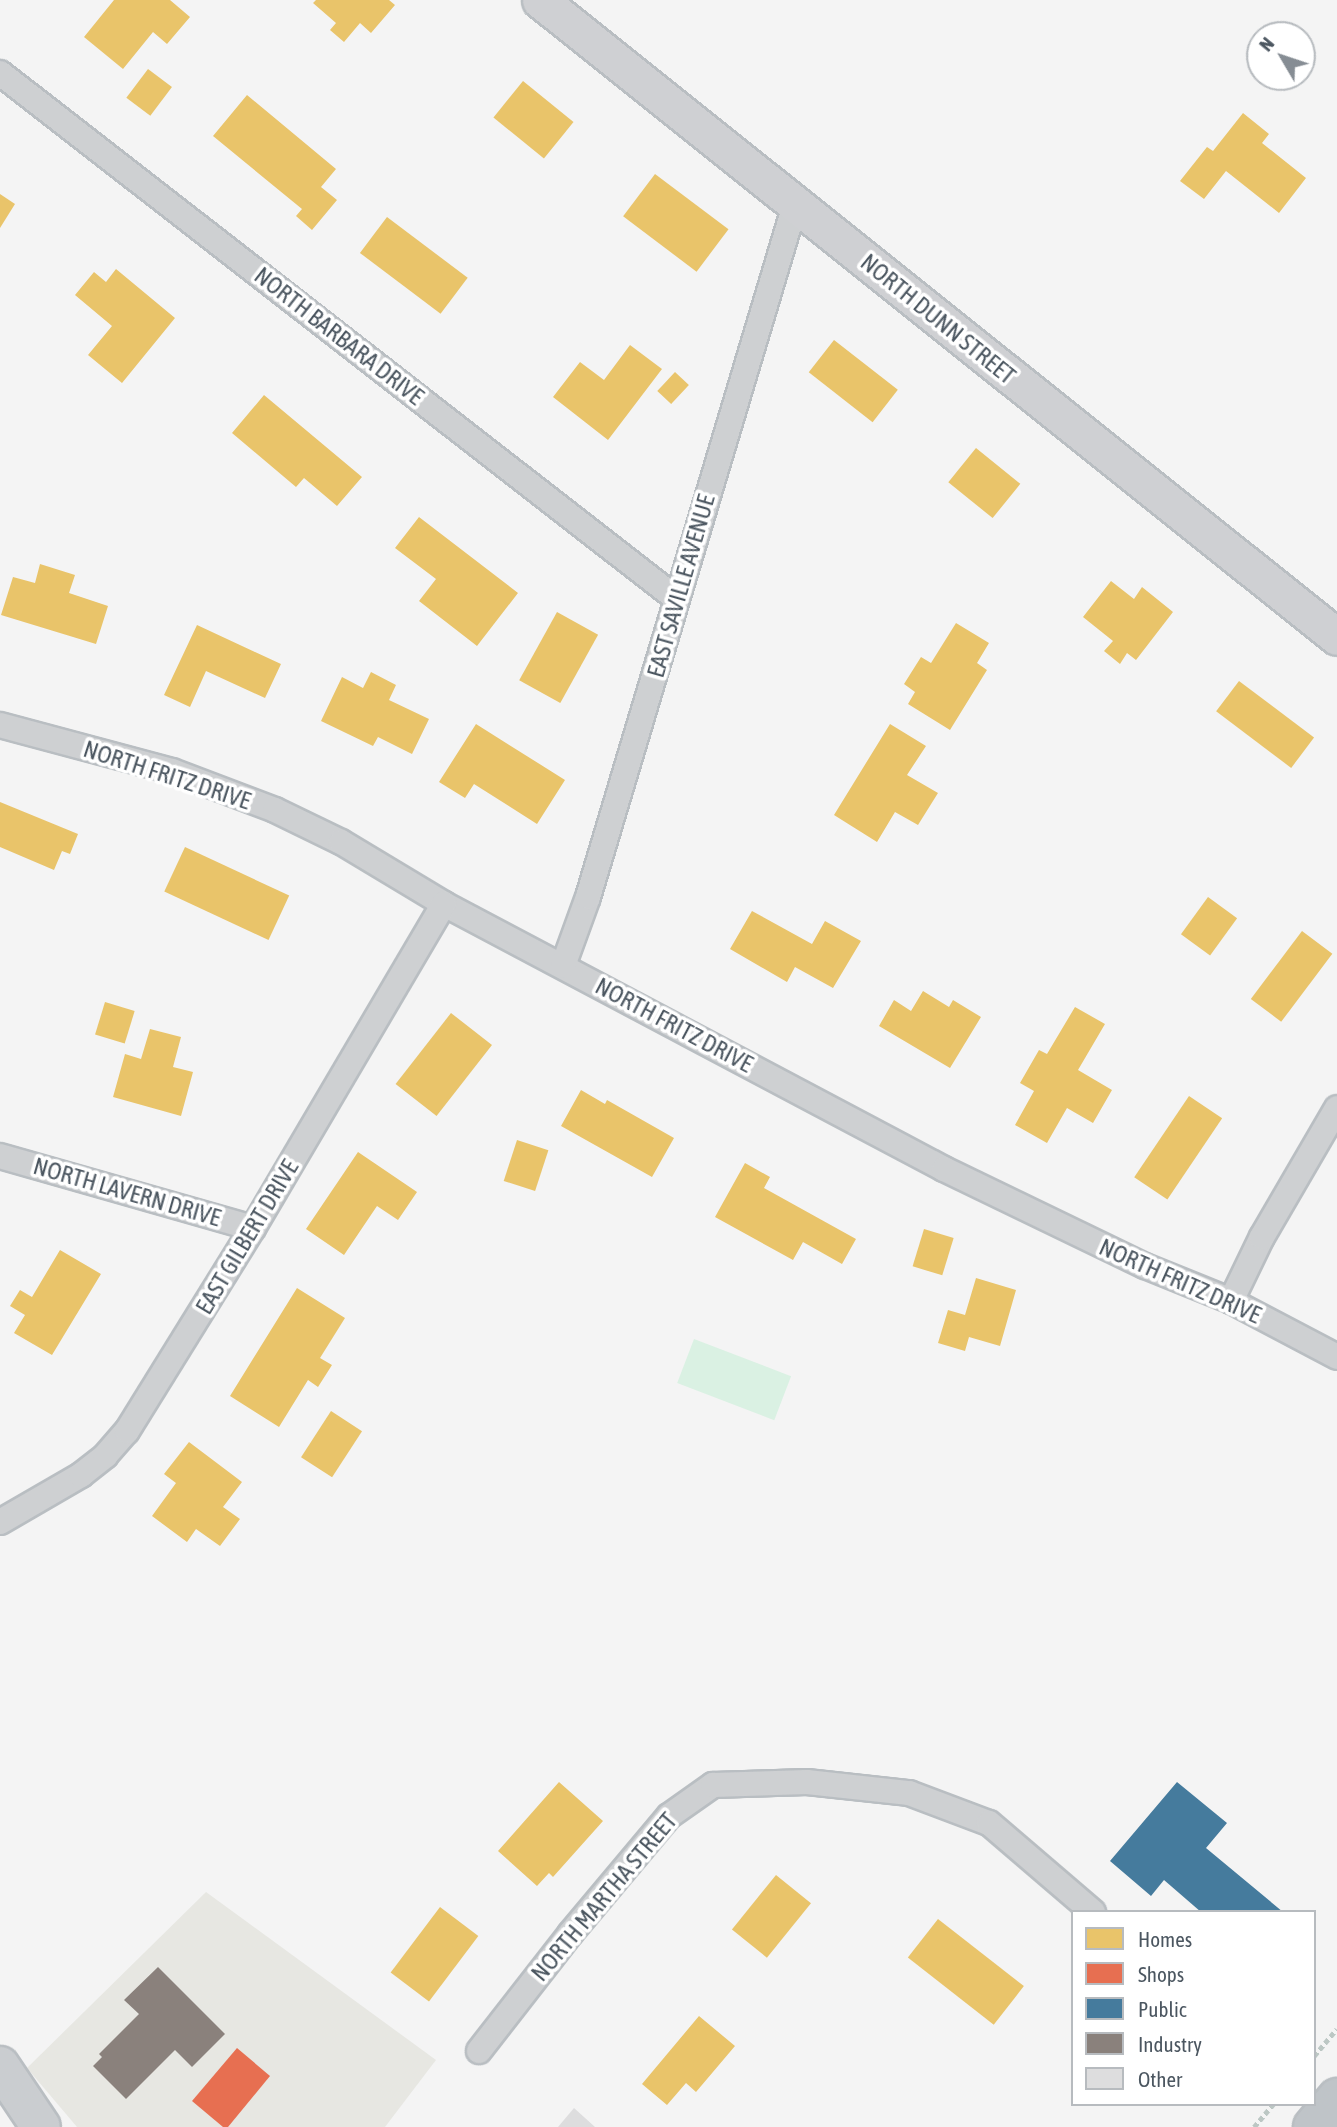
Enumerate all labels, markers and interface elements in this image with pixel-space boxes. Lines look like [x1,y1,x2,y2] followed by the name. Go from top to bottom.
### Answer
[1246,21,1316,91] north arrow
[1254,33,1278,55] text: N
[855,248,1021,390] street label: NORTH DUNN STREET
[249,261,429,411] street label: NORTH BARBARA DRIVE
[641,491,721,681] street label: EAST SAVILLE AVENUE
[80,734,254,816] street label: NORTH FRITZ DRIVE
[590,971,758,1079] street label: NORTH FRITZ DRIVE
[30,1151,224,1233] street label: NORTH LAVERN DRIVE
[190,1155,304,1319] street label: EAST GILBERT DRIVE
[1095,1232,1265,1330] street label: NORTH FRITZ DRIVE
[525,1807,683,1987] street label: NORTH MARTHA STREET
[1071,1910,1316,2106] legend
[1138,1927,1192,1951] text: Homes
[1138,1962,1184,1986] text: Shops
[1138,1997,1187,2021] text: Public
[1138,2032,1202,2056] text: Industry
[1138,2067,1182,2091] text: Other

